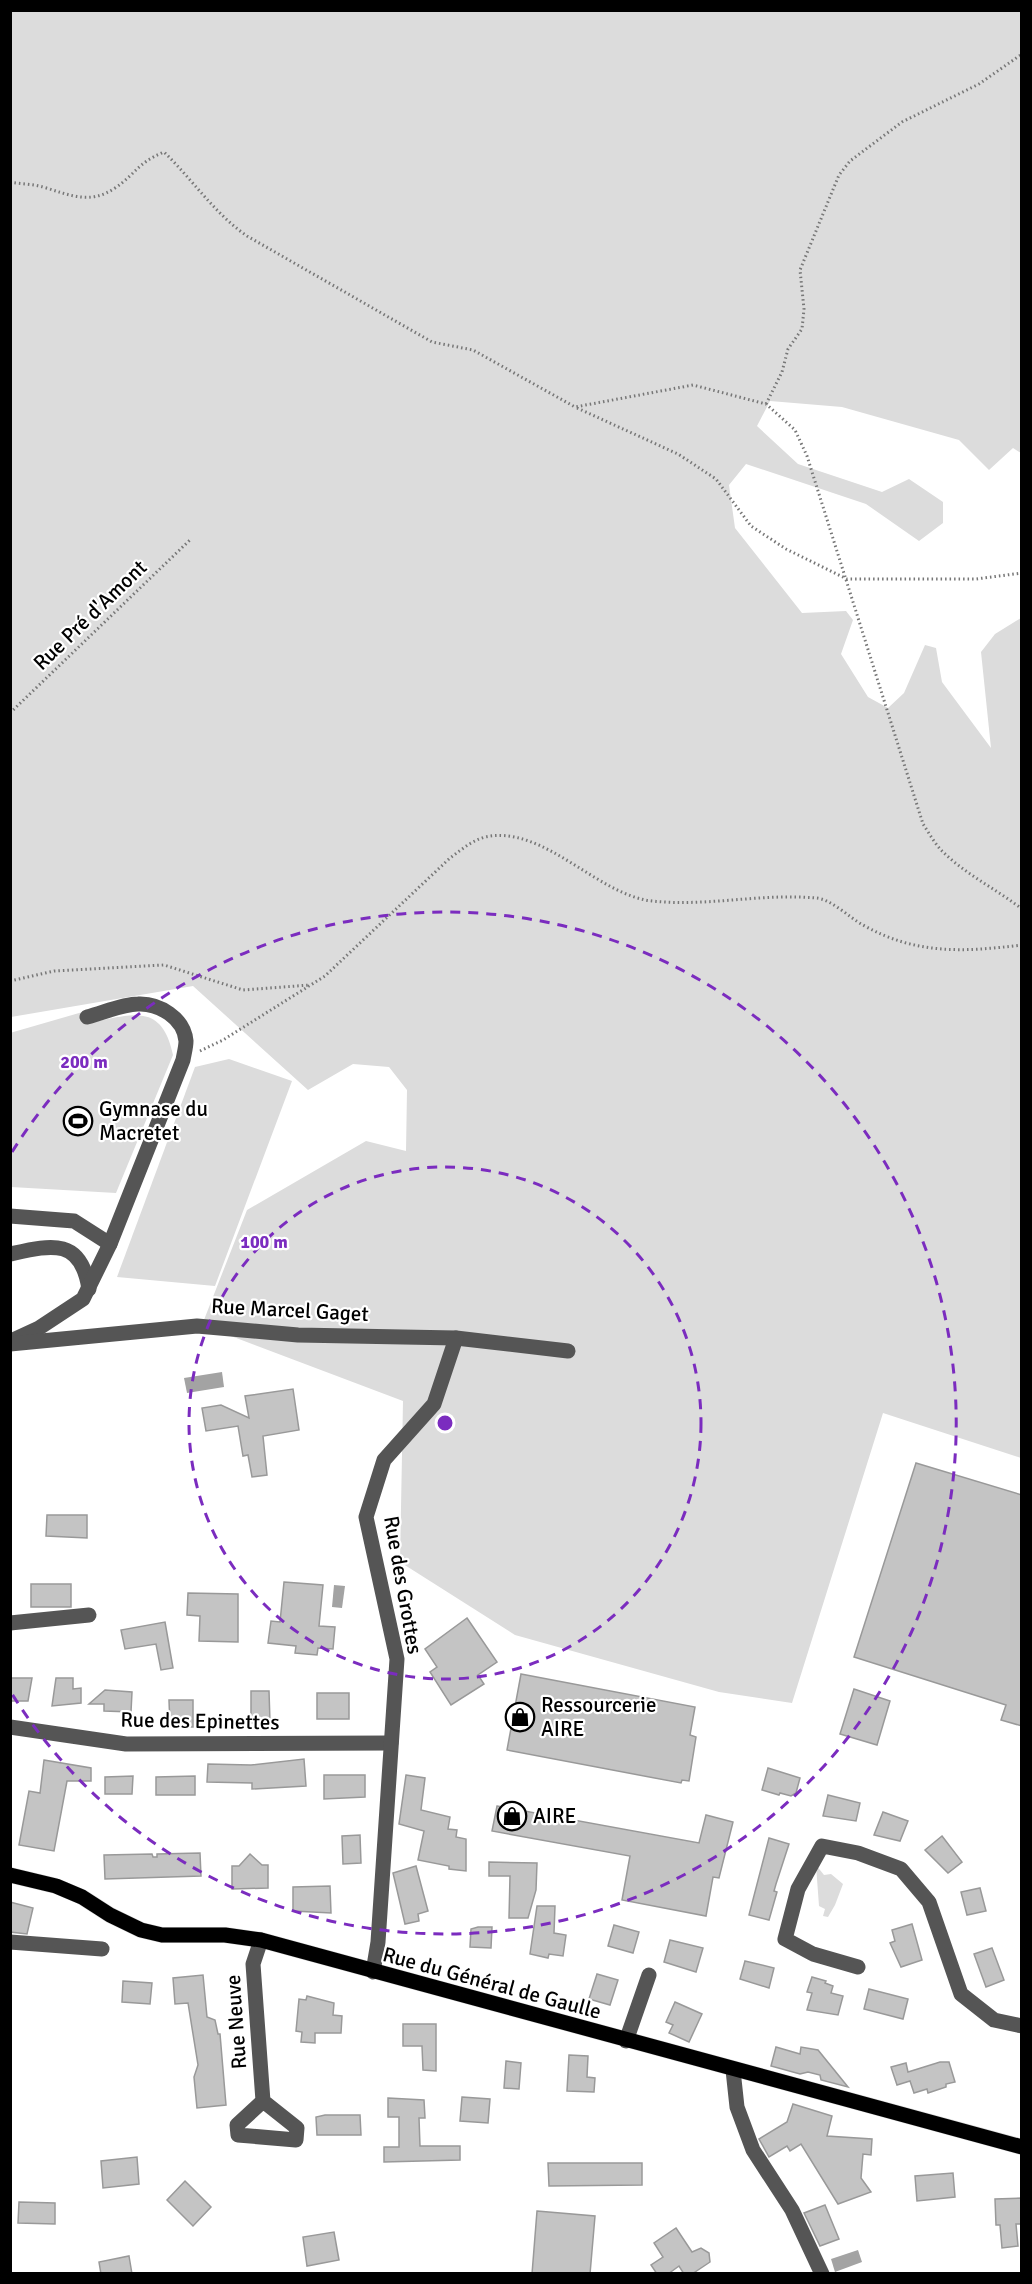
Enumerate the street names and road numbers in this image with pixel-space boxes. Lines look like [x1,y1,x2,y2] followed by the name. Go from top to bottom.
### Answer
[28,554,152,676] street label: Rue Pré d'Amont
[211,1293,369,1327] street label: Rue Marcel Gaget
[378,1514,428,1656] street label: Rue des Grottes
[120,1707,280,1735] street label: Rue des Epinettes
[380,1941,604,2025] street label: Rue du Général de Gaulle
[220,1974,252,2070] street label: Rue Neuve

